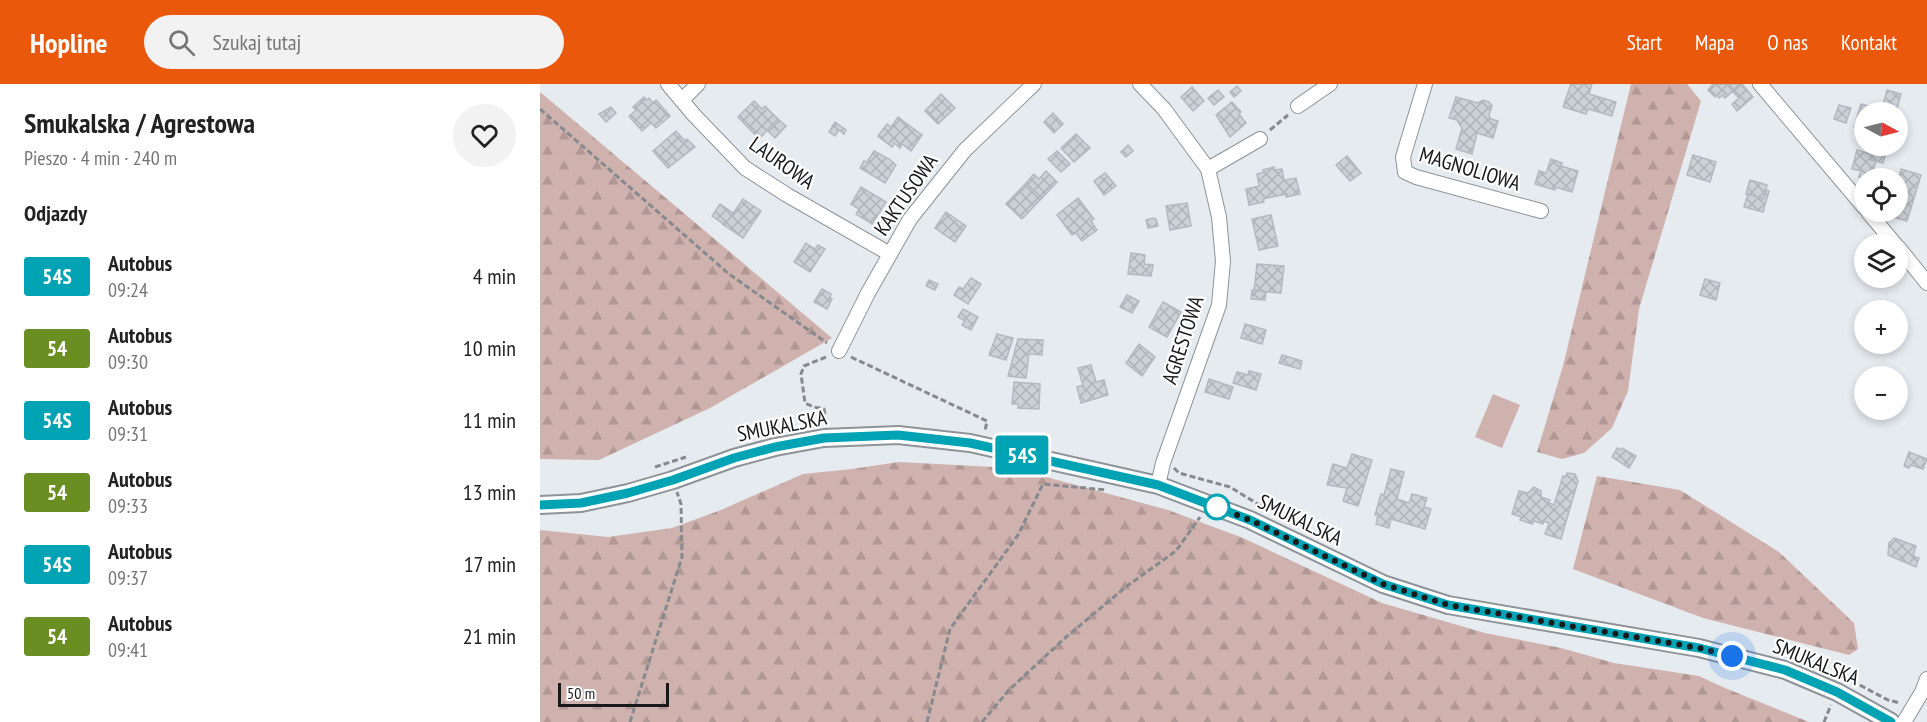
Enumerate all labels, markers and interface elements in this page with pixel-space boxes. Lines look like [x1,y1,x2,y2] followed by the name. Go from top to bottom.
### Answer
[144,15,564,69] search box
[30,24,108,61] text: Hopline
[165,26,198,59] icon: search
[213,28,301,56] text: Szukaj tutaj
[1627,29,1662,56] text: Start
[1695,29,1734,56] text: Mapa
[1767,29,1808,56] text: O nas
[1841,29,1897,56] text: Kontakt
[1854,102,1908,156] north arrow
[1854,102,1908,420] map controls
[24,104,255,141] text: Smukalska / Agrestowa
[453,104,516,167] button: heart
[744,130,820,195] street label: LAUROWA
[1416,140,1524,197] street label: MAGNOLIOWA
[24,145,177,171] text: Pieszo · 4 min · 240 m
[868,149,944,241] street label: KAKTUSOWA
[1854,168,1908,222] button: locate
[24,199,87,227] text: Odjazdy
[1854,234,1908,288] button: layers
[108,249,172,277] text: Autobus
[473,262,516,290] text: 4 min
[42,263,72,290] text: 54S
[108,277,148,303] text: 09:24
[1156,292,1209,387] street label: AGRESTOWA
[1854,300,1908,354] button: +
[108,321,172,349] text: Autobus
[463,334,516,362] text: 10 min
[47,335,67,362] text: 54
[108,349,148,375] text: 09:30
[1854,366,1908,420] button: −
[108,393,172,421] text: Autobus
[735,404,829,447] street label: SMUKALSKA
[463,406,516,434] text: 11 min
[42,407,72,434] text: 54S
[108,421,148,447] text: 09:31
[988,436,1056,475] line badge: 54S
[1007,442,1037,469] text: 54S
[108,465,172,493] text: Autobus
[463,478,516,506] text: 13 min
[47,479,67,506] text: 54
[1254,488,1347,552] street label: SMUKALSKA
[108,493,148,519] text: 09:33
[1204,494,1230,520] unlabelled marker
[108,537,172,565] text: Autobus
[464,550,516,578] text: 17 min
[42,551,72,578] text: 54S
[108,565,148,591] text: 09:37
[108,609,172,637] text: Autobus
[463,622,516,650] text: 21 min
[47,623,67,650] text: 54
[1769,632,1863,691] street label: SMUKALSKA
[108,637,148,663] text: 09:41
[1717,641,1747,671] your location
[558,680,669,708] scale bar
[567,683,595,703] text: 50 m

